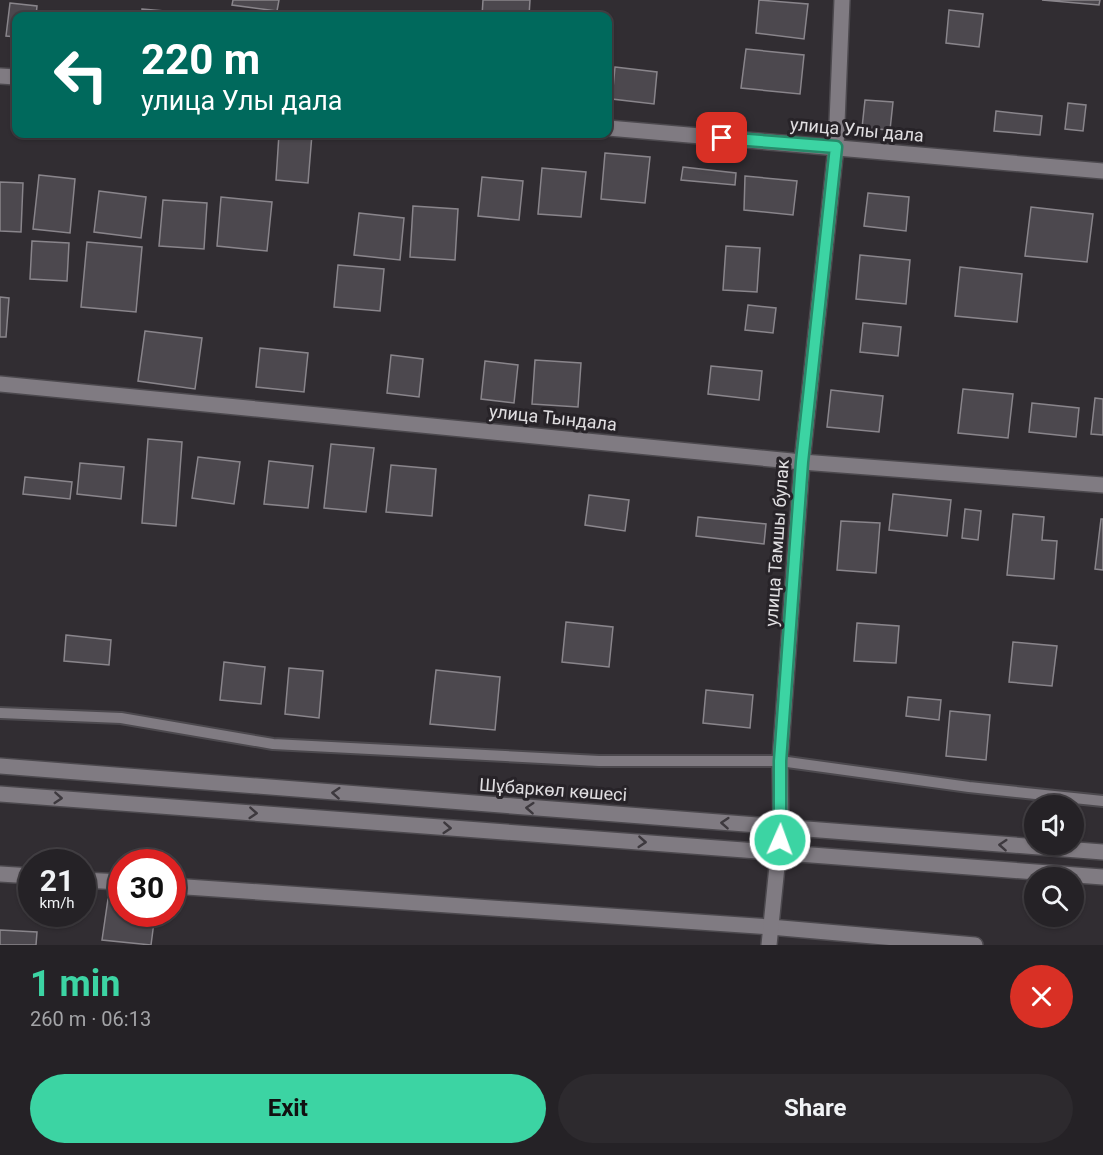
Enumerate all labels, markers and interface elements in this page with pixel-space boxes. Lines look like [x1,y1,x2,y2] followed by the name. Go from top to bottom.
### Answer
[141,35,260,84] text: 220 m
[42,36,120,114] icon: left
[141,85,342,117] text: улица Улы дала
[696,112,747,163] pin
[789,113,925,146] street label: улица Улы дала
[705,121,738,154] icon: arrive
[488,400,618,435] street label: улица Тындала
[760,458,793,627] street label: улица Тамшы булак
[478,774,628,805] street label: Шұбаркөл көшесі
[331,786,340,799] one-way arrow
[54,791,63,804] one-way arrow
[1024,795,1084,927] map controls
[1024,795,1084,855] button: sound
[526,802,535,815] one-way arrow
[248,806,257,819] one-way arrow
[748,808,812,872] position arrow
[720,817,729,830] one-way arrow
[443,821,452,834] one-way arrow
[637,835,646,848] one-way arrow
[998,838,1007,851] one-way arrow
[108,849,186,927] speed limit sign: 30
[40,863,74,898] text: 21
[1024,867,1084,927] button: search
[39,894,75,912] text: km/h
[30,963,121,1005] text: 1 min
[1010,965,1073,1028] button: close
[30,1007,151,1031] text: 260 m · 06:13
[30,1074,546,1143] button: Exit
[558,1074,1073,1143] button: Share

